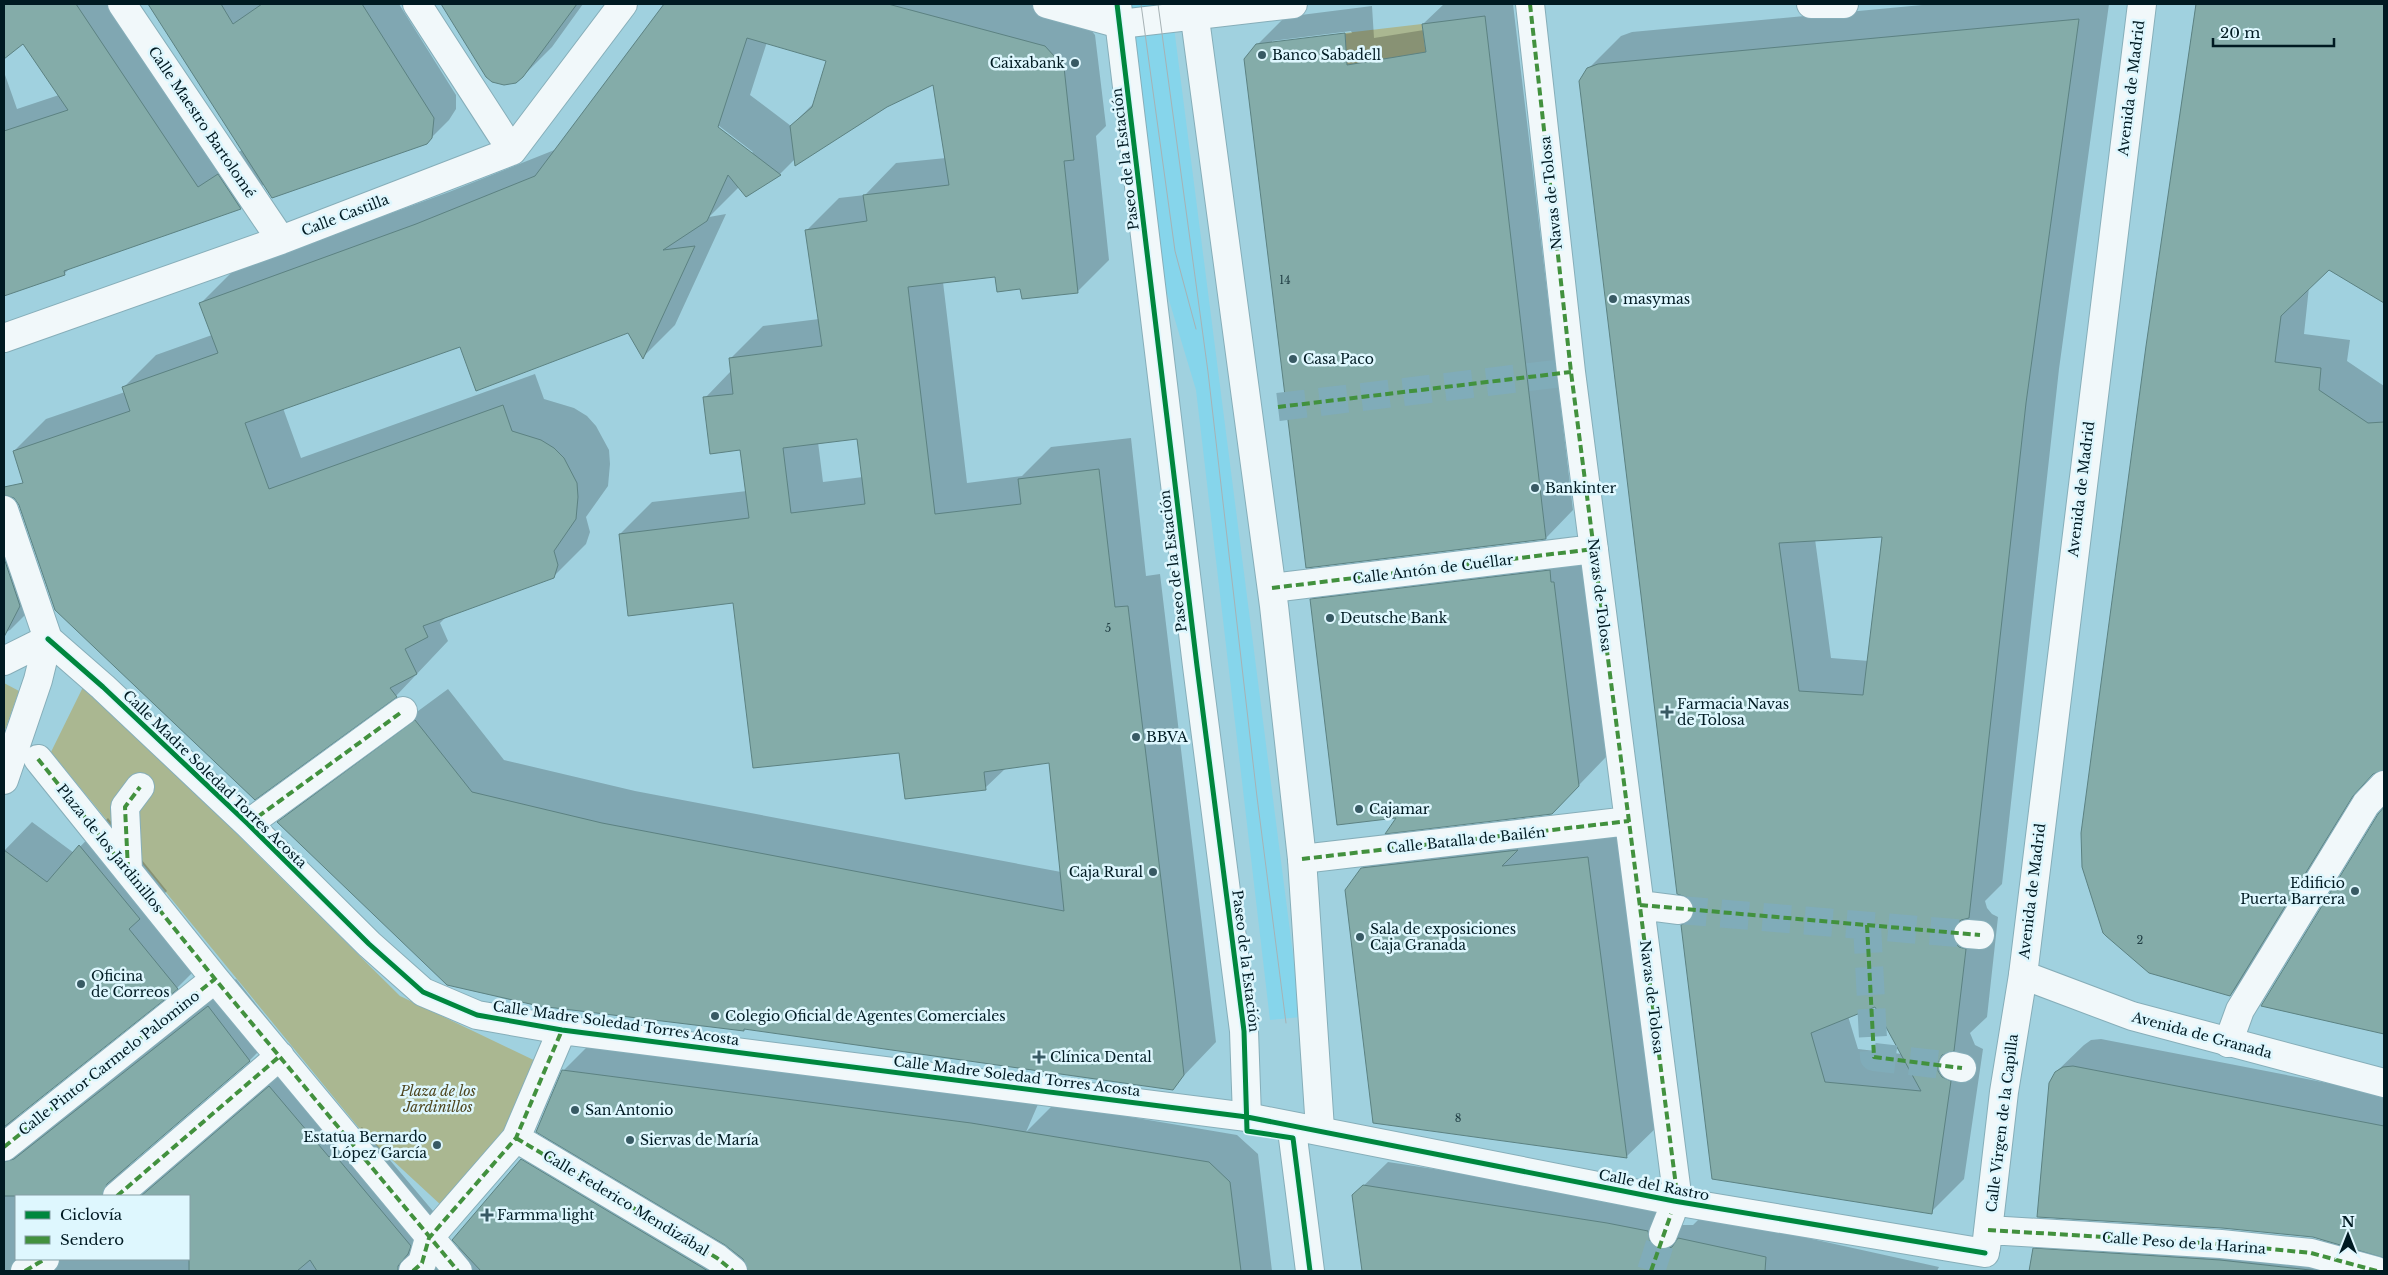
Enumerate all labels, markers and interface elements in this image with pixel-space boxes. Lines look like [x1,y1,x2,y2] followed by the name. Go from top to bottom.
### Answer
[2213,15,2334,47] scale bar
[2114,19,2148,158] street label: Avenida de Madrid
[2220,23,2260,42] text: 20 m
[145,43,259,201] street label: Calle Maestro Bartolomé
[1272,46,1382,64] place label: Banco Sabadell
[1256,49,1268,61] marker: Banco Sabadell
[990,54,1065,72] place label: Caixabank
[1069,57,1081,69] marker: Caixabank
[1107,87,1143,231] street label: Paseo de la Estación
[1536,135,1566,251] street label: Navas de Tolosa
[299,190,392,240] street label: Calle Castilla
[1279,273,1291,287] house number: 14
[1623,290,1690,308] place label: masymas
[1607,293,1619,305] marker: masymas
[1303,350,1374,368] place label: Casa Paco
[1287,353,1299,365] marker: Casa Paco
[2064,420,2098,559] street label: Avenida de Madrid
[1545,479,1616,497] place label: Bankinter
[1529,482,1541,494] marker: Bankinter
[1155,489,1191,633] street label: Paseo de la Estación
[1584,537,1616,653] street label: Navas de Tolosa
[1352,550,1515,588] street label: Calle Antón de Cuéllar
[1340,609,1448,627] place label: Deutsche Bank
[1324,612,1336,624] marker: Deutsche Bank
[1105,621,1111,635] house number: 5
[119,686,311,872] street label: Calle Madre Soledad Torres Acosta
[1677,695,1789,729] place label: Farmacia Navas de Tolosa
[1661,706,1673,718] marker: Farmacia Navas de Tolosa
[1146,728,1188,746] place label: BBVA
[1130,731,1142,743] marker: BBVA
[53,780,167,916] street label: Plaza de los Jardinillos
[1369,800,1430,818] place label: Cajamar
[1353,803,1365,815] marker: Cajamar
[2015,822,2049,961] street label: Avenida de Madrid
[1386,823,1547,857] street label: Calle Batalla de Bailén
[1069,863,1143,881] place label: Caja Rural
[1147,866,1159,878] marker: Caja Rural
[2240,874,2345,908] place label: Edificio Puerta Barrera
[2349,885,2361,897] marker: Edificio Puerta Barrera
[1228,889,1264,1033] street label: Paseo de la Estación
[1370,920,1516,954] place label: Sala de exposiciones Caja Granada
[1354,931,1366,943] marker: Sala de exposiciones Caja Granada
[2137,933,2144,947] house number: 2
[1636,939,1668,1055] street label: Navas de Tolosa
[91,967,170,1001] place label: Oficina de Correos
[75,978,87,990] marker: Oficina de Correos
[15,987,203,1139] street label: Calle Pintor Carmelo Palomino
[492,997,741,1049] street label: Calle Madre Soledad Torres Acosta
[725,1007,1006,1025] place label: Colegio Oficial de Agentes Comerciales
[2129,1007,2274,1062] street label: Avenida de Granada
[709,1010,721,1022] marker: Colegio Oficial de Agentes Comerciales
[1982,1033,2022,1213] street label: Calle Virgen de la Capilla
[1050,1048,1152,1066] place label: Clínica Dental
[1032,1050,1046,1064] marker: Clínica Dental
[892,1052,1142,1100] street label: Calle Madre Soledad Torres Acosta
[399,1082,476,1116] park label: Plaza de los Jardinillos
[585,1101,673,1119] place label: San Antonio
[569,1104,581,1116] marker: San Antonio
[1455,1111,1461,1125] house number: 8
[303,1128,427,1162] place label: Estatua Bernardo López García
[640,1131,759,1149] place label: Siervas de María
[624,1134,636,1146] marker: Siervas de María
[431,1139,443,1151] marker: Estatua Bernardo López García
[540,1146,713,1260] street label: Calle Federico Mendizábal
[1597,1165,1711,1205] street label: Calle del Rastro
[15,1195,190,1260] legend
[60,1205,123,1224] text: Ciclovía
[497,1206,595,1224] place label: Farmma light
[481,1209,493,1221] marker: Farmma light
[2323,1210,2373,1260] north arrow
[2341,1213,2355,1231] text: N
[2102,1228,2267,1258] street label: Calle Peso de la Harina
[60,1230,124,1249] text: Sendero

